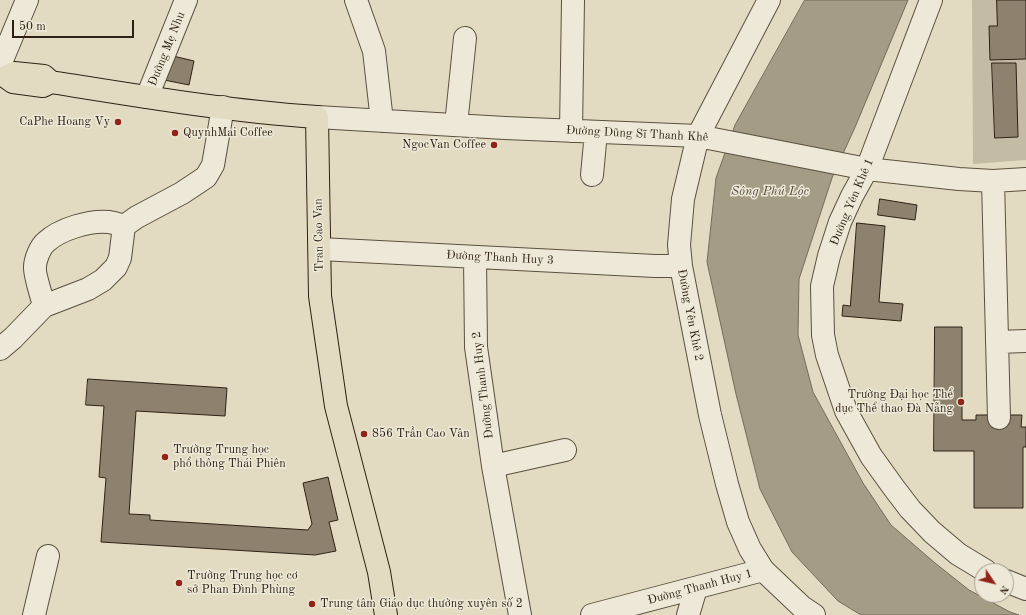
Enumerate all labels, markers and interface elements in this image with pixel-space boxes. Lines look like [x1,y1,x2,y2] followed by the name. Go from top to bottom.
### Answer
[146,10,188,88] street label: Đường Mẹ Nhu
[14,12,136,38] scale bar
[19,21,46,33] text: 50 m
[19,115,110,129] place label: CaPhe Hoang Vy
[113,117,123,127] marker: CaPhe Hoang Vy
[565,123,709,145] street label: Đường Dũng Sĩ Thanh Khê
[183,126,273,140] place label: QuynhMai Coffee
[170,128,180,138] marker: QuynhMai Coffee
[402,138,486,152] place label: NgocVan Coffee
[489,140,499,150] marker: NgocVan Coffee
[827,156,877,248] street label: Đường Yên Khê 1
[731,184,809,200] water label: Sông Phú Lộc
[311,198,327,272] street label: Tran Cao Van
[446,248,554,268] street label: Đường Thanh Huy 3
[674,268,706,362] street label: Đường Yên Khê 2
[469,331,497,439] street label: Đường Thanh Huy 2
[835,388,953,416] place label: Trường Đại học Thể dục Thể thao Đà Nẵng
[956,397,966,407] marker: Trường Đại học Thể dục Thể thao Đà Nẵng
[372,427,470,441] place label: 856 Trần Cao Vân
[359,429,369,439] marker: 856 Trần Cao Vân
[173,443,286,471] place label: Trường Trung học phổ thông Thái Phiên
[160,452,170,462] marker: Trường Trung học phổ thông Thái Phiên
[974,563,1014,603] north arrow
[646,566,754,608] street label: Đường Thanh Huy 1
[187,569,298,597] place label: Trường Trung học cơ sở Phan Đình Phùng
[174,578,184,588] marker: Trường Trung học cơ sở Phan Đình Phùng
[997,583,1010,596] text: N
[320,597,523,611] place label: Trung tâm Giáo dục thường xuyên số 2
[307,599,317,609] marker: Trung tâm Giáo dục thường xuyên số 2

